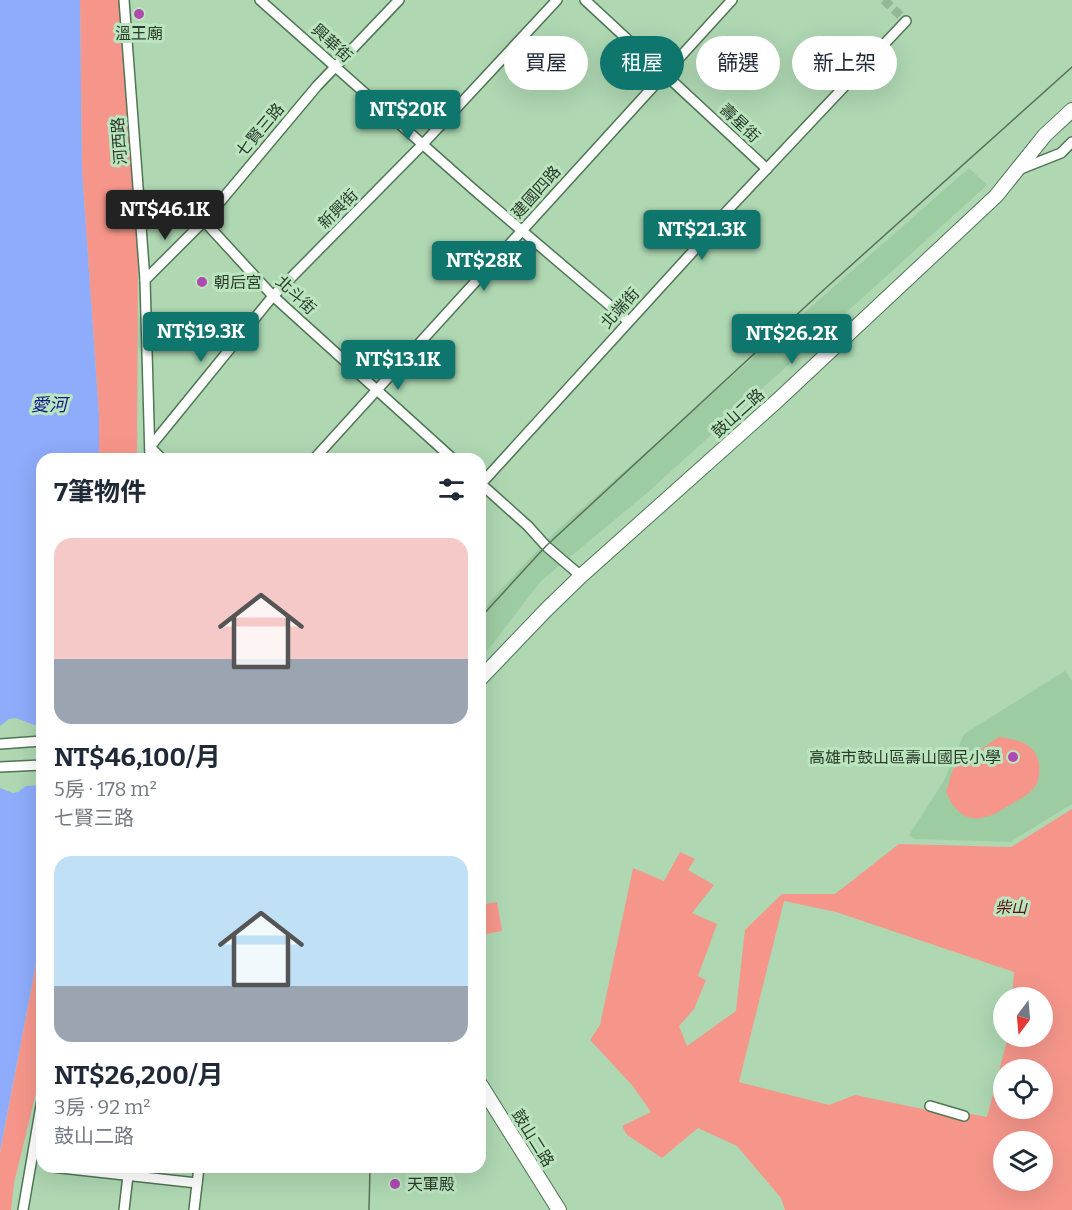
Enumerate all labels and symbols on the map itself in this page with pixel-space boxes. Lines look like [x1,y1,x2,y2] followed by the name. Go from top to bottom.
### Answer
[132,7,146,21] marker: 溫王廟
[308,20,356,66] street label: 興華街
[115,24,163,43] place label: 溫王廟
[359,90,457,141] pin: NT$20K
[232,99,288,161] street label: 七賢三路
[716,100,764,146] street label: 壽星街
[108,116,130,166] street label: 河西路
[508,162,564,222] street label: 建國四路
[314,185,362,233] street label: 新興街
[103,190,227,241] pin: NT$46.1K
[640,210,764,261] pin: NT$21.3K
[435,241,533,292] pin: NT$28K
[272,272,320,318] street label: 北斗街
[214,273,262,292] place label: 朝后宮
[195,275,209,289] marker: 朝后宮
[597,284,643,332] street label: 北端街
[139,312,263,363] pin: NT$19.3K
[730,314,854,365] pin: NT$26.2K
[336,340,460,391] pin: NT$13.1K
[708,385,768,441] street label: 鼓山二路
[31,394,70,416] water label: 愛河
[809,748,1001,767] place label: 高雄市鼓山區壽山國民小學
[1006,750,1020,764] marker: 高雄市鼓山區壽山國民小學
[995,898,1028,917] park label: 柴山
[993,987,1053,1047] north arrow
[508,1106,558,1170] street label: 鼓山二路
[407,1175,455,1194] place label: 天軍殿
[388,1177,402,1191] marker: 天軍殿

